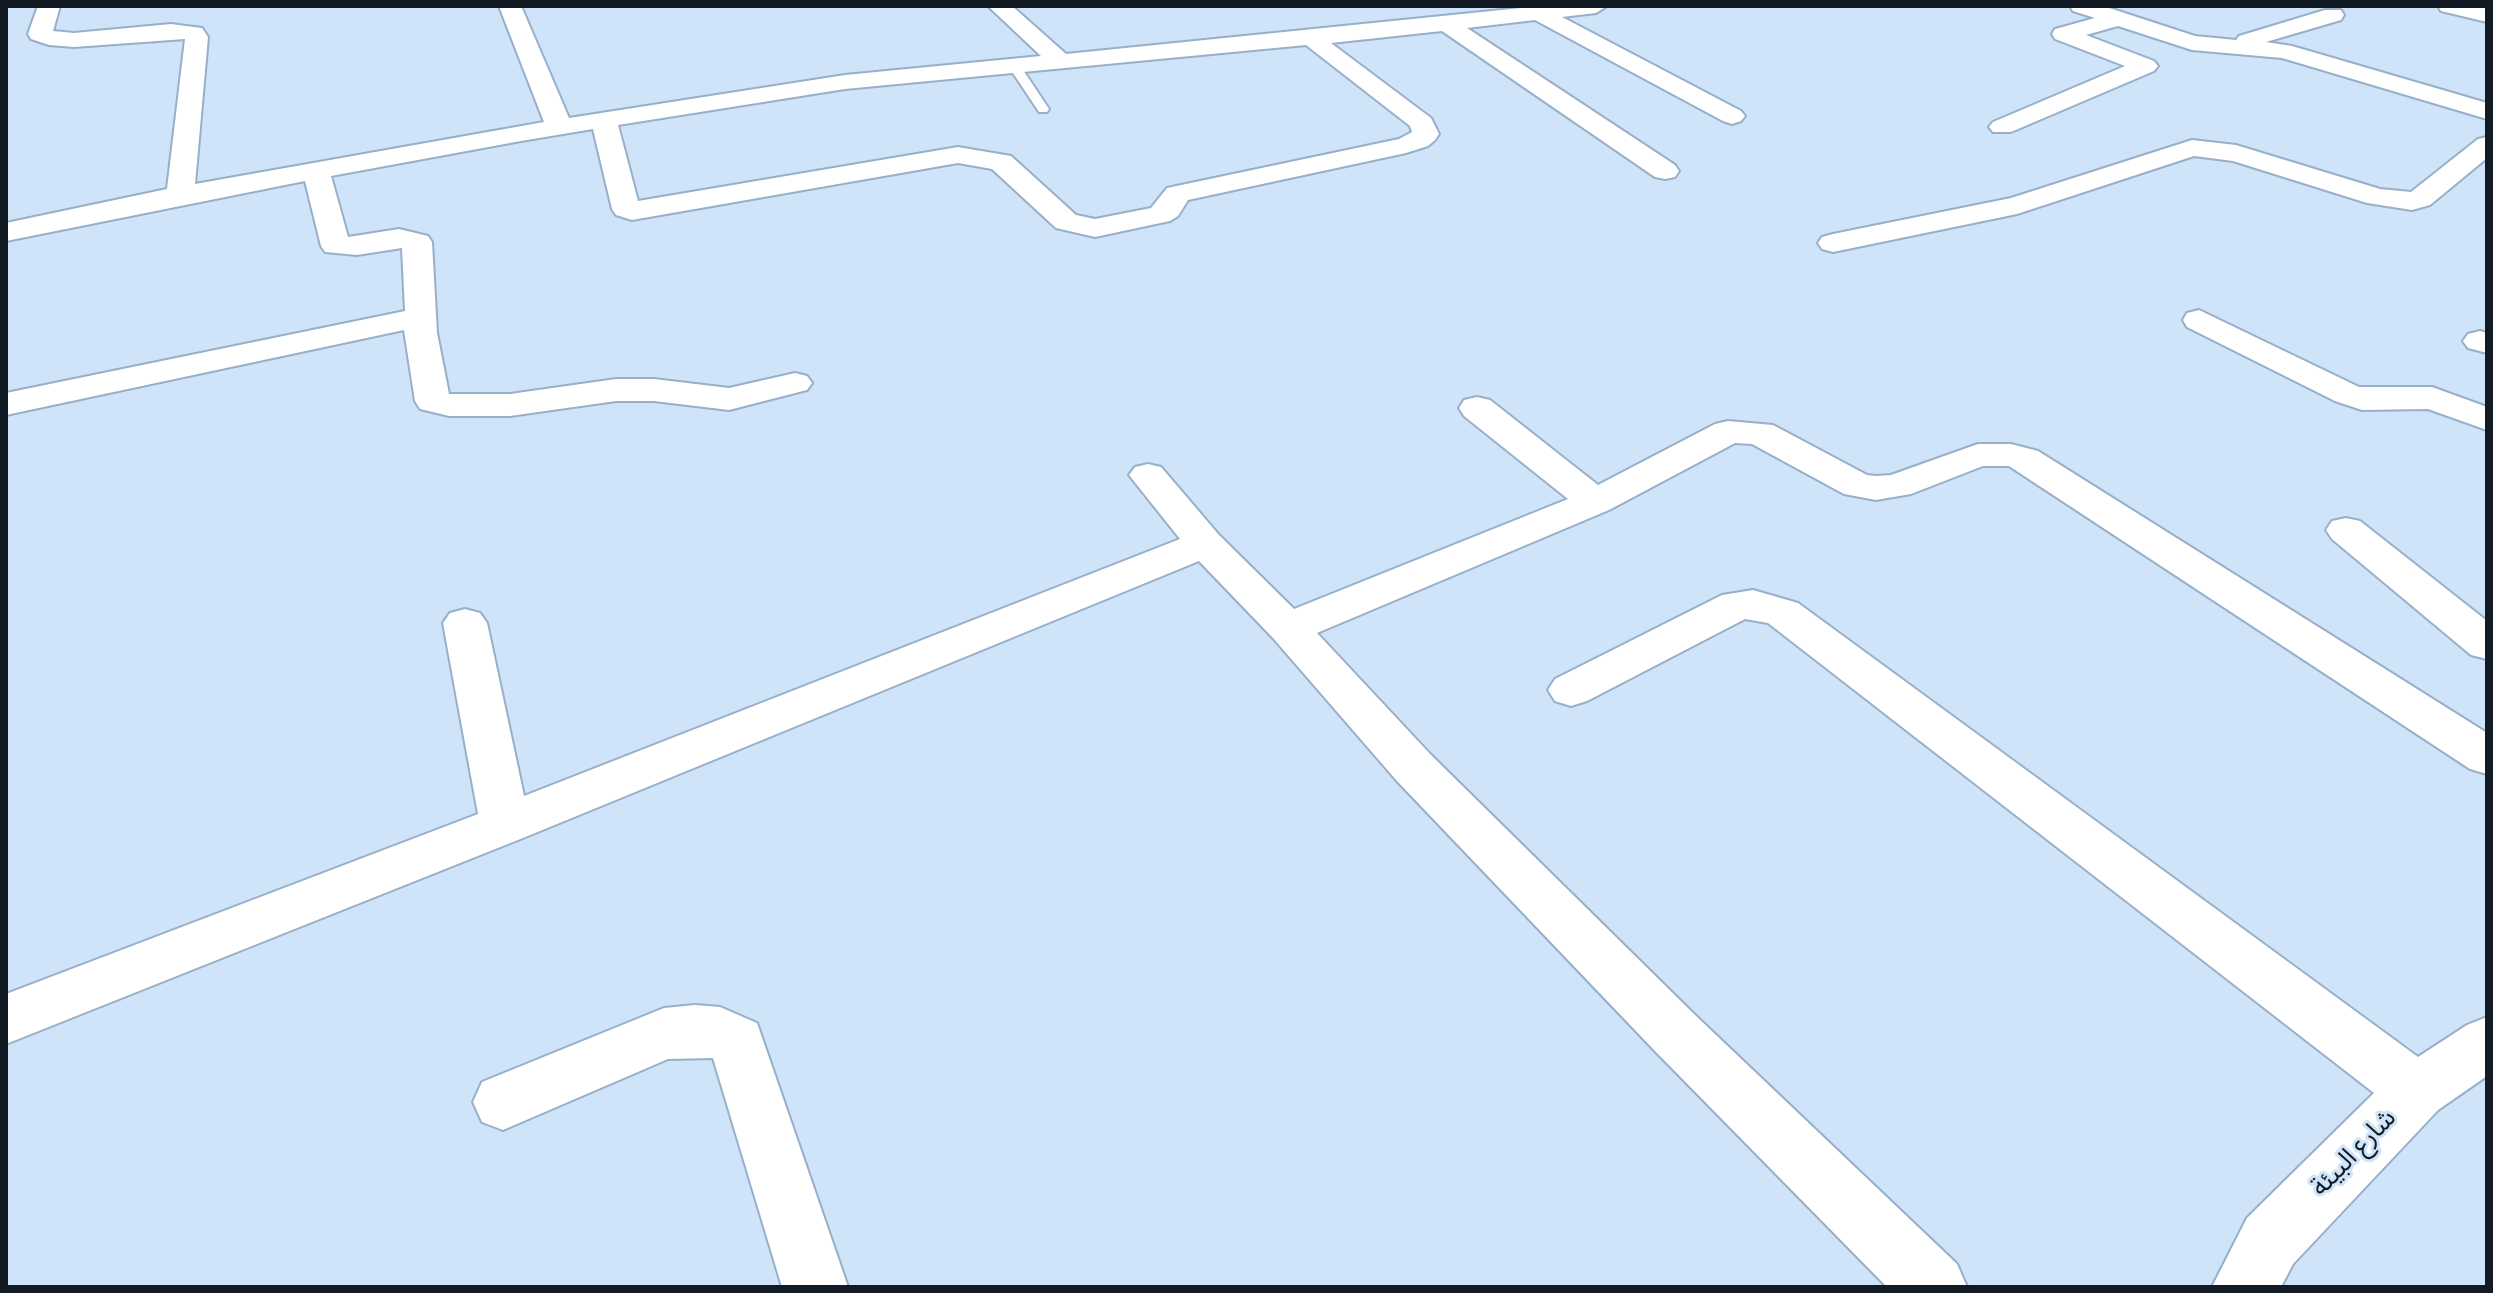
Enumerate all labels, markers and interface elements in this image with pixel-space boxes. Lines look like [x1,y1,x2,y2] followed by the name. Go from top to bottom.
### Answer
[2306,1104,2404,1204] street label: شارع البيئة

